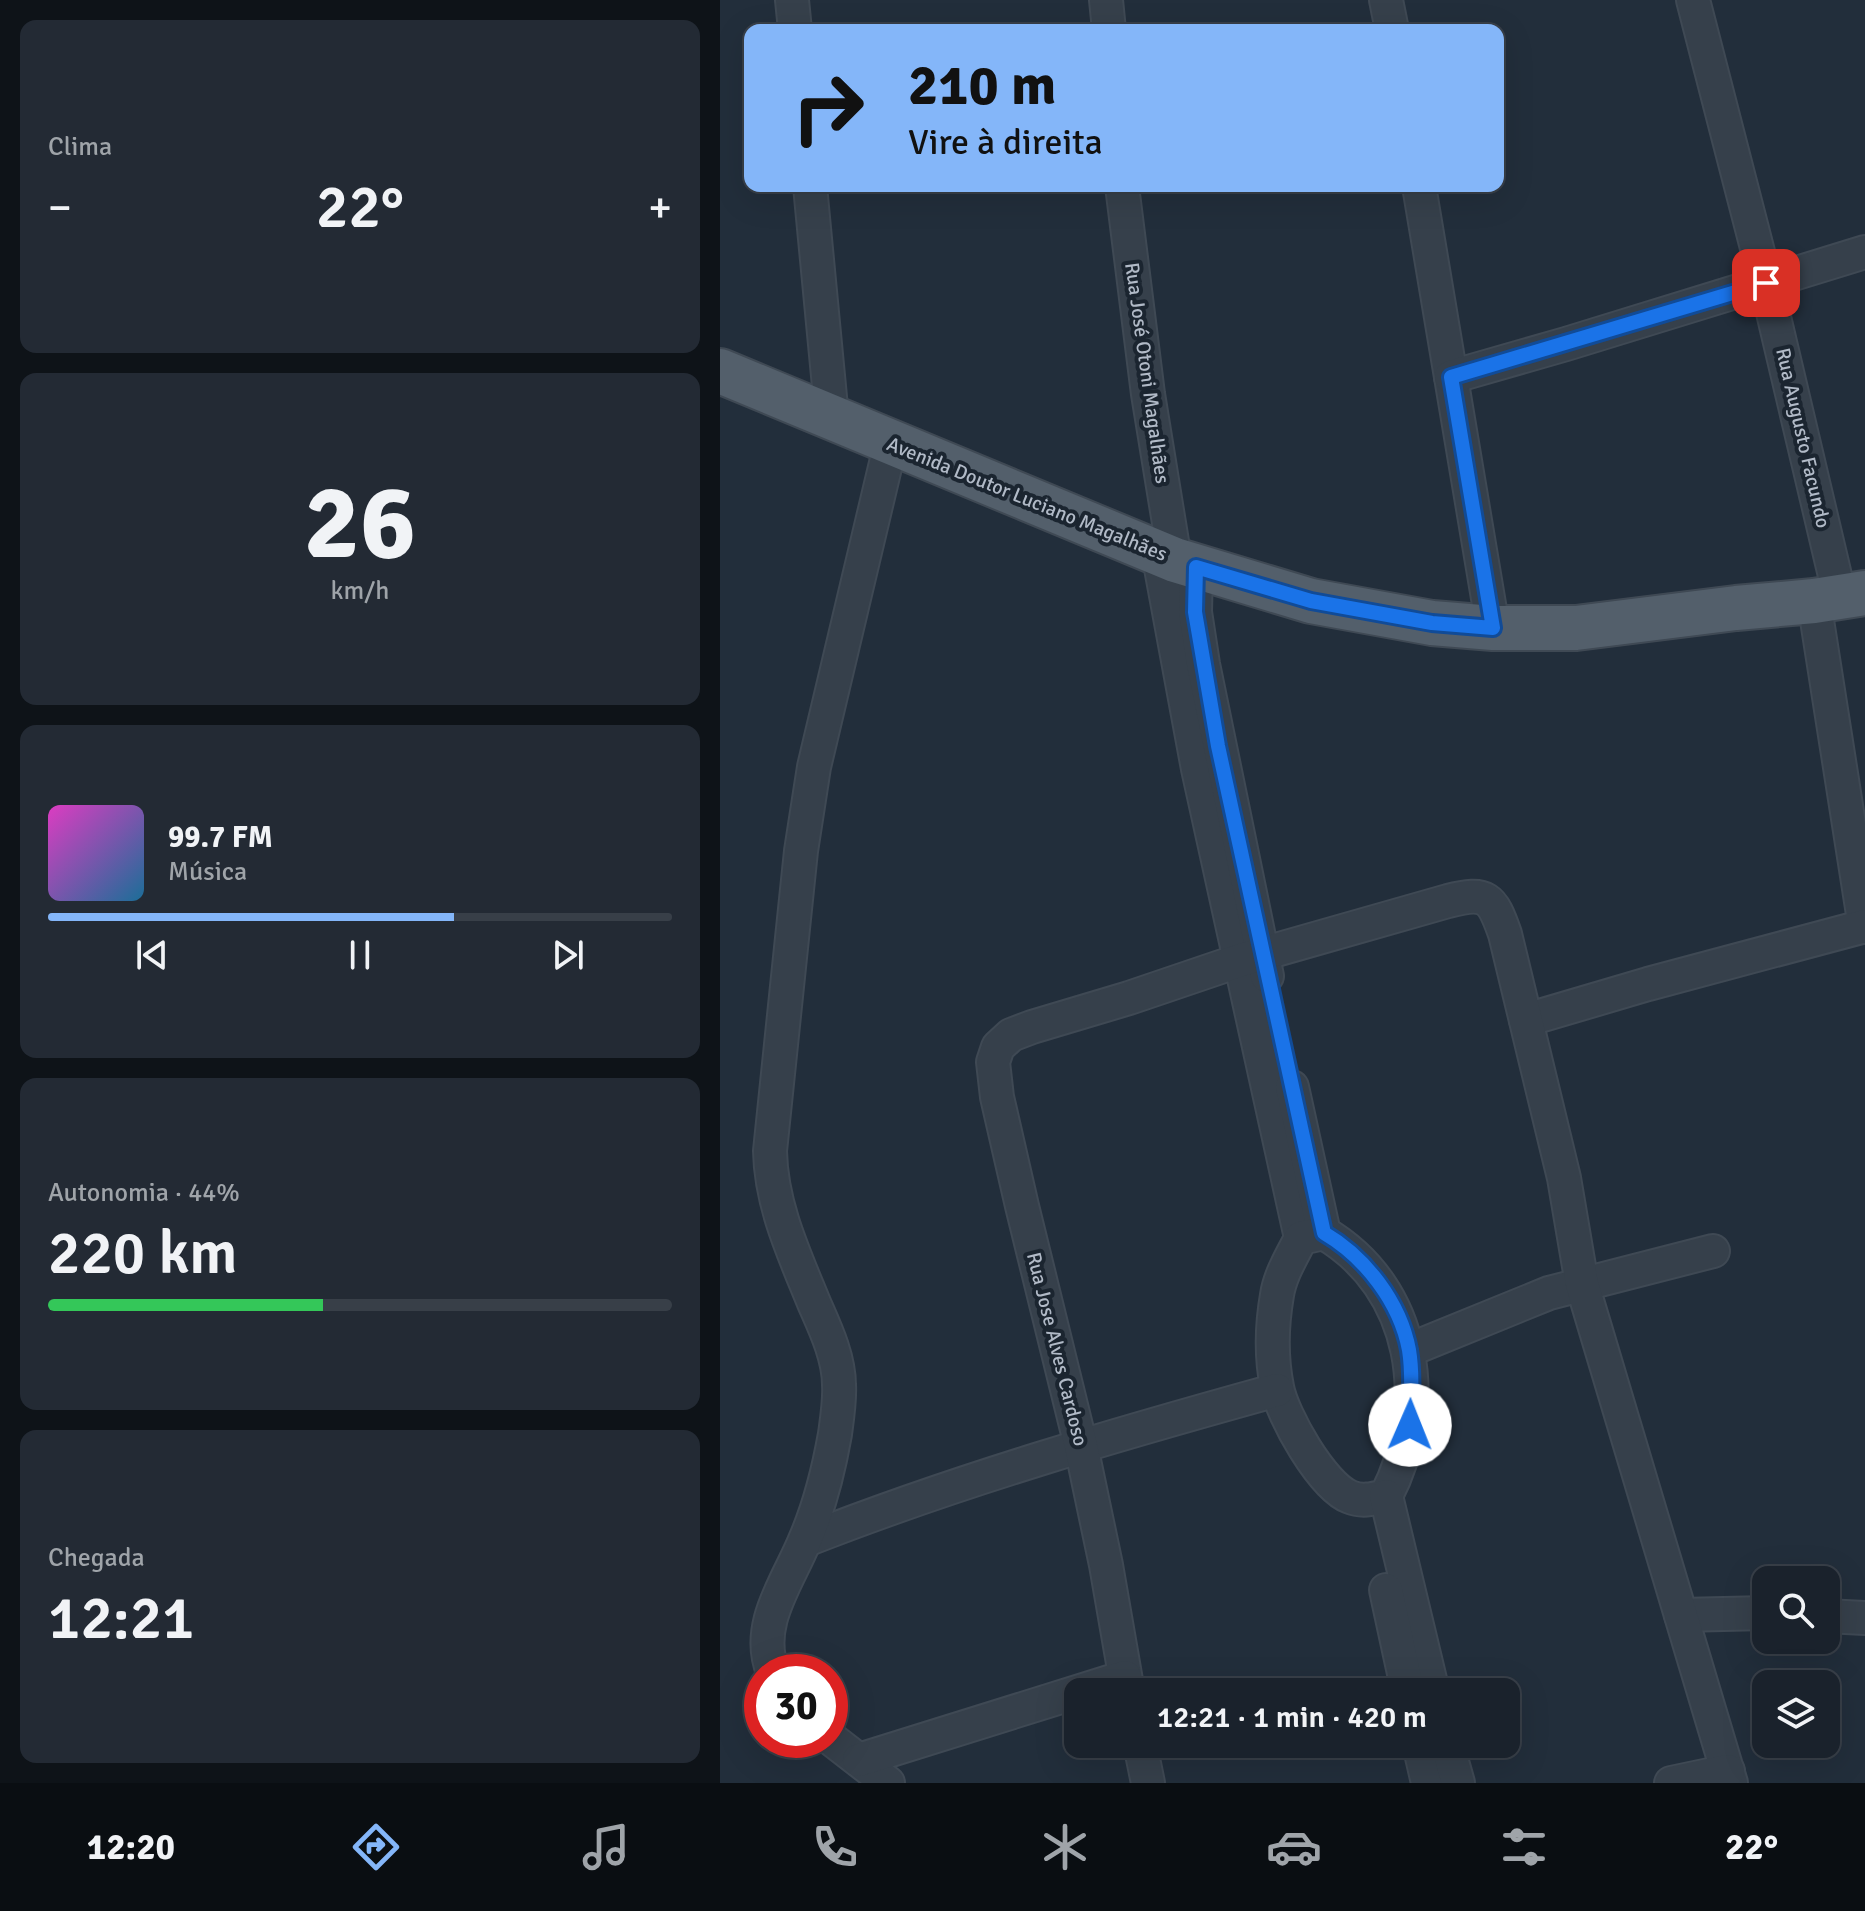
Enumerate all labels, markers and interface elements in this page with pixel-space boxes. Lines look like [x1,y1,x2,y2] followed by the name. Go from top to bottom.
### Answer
[908,51,1056,120] text: 210 m
[776,56,880,160] icon: right
[908,120,1103,165] text: Vire à direita
[48,131,112,163] text: Clima
[316,171,404,245] text: 22°
[48,181,72,235] text: −
[648,181,672,235] text: +
[1732,249,1800,317] pin
[1119,261,1175,485] street label: Rua José Otoni Magalhães
[1744,261,1788,305] icon: arrive
[1770,346,1836,530] street label: Rua Augusto Facundo
[883,431,1171,567] street label: Avenida Doutor Luciano Magalhães
[304,459,416,587] text: 26
[331,575,389,607] text: km/h
[168,819,273,856] text: 99.7 FM
[168,856,247,888] text: Música
[130,933,174,977] icon: previous
[338,933,382,977] icon: pause
[546,933,590,977] icon: next
[48,1177,240,1209] text: Autonomia · 44%
[48,1217,237,1291] text: 220 km
[1021,1250,1093,1448] street label: Rua Jose Alves Cardoso
[1368,1383,1452,1467] position arrow
[48,1542,145,1574] text: Chegada
[1752,1566,1840,1758] map controls
[1752,1566,1840,1654] button: search
[48,1582,195,1656] text: 12:21
[744,1654,848,1758] speed limit sign: 30
[1752,1670,1840,1758] button: layers
[1157,1699,1427,1736] text: 12:21 · 1 min · 420 m
[348,1819,404,1875] icon: directions
[578,1819,634,1875] icon: music
[807,1819,863,1875] icon: phone
[1037,1819,1093,1875] icon: climate
[1266,1819,1322,1875] icon: car
[1496,1819,1552,1875] icon: filters
[87,1825,175,1870] text: 12:20
[1725,1825,1778,1870] text: 22°

